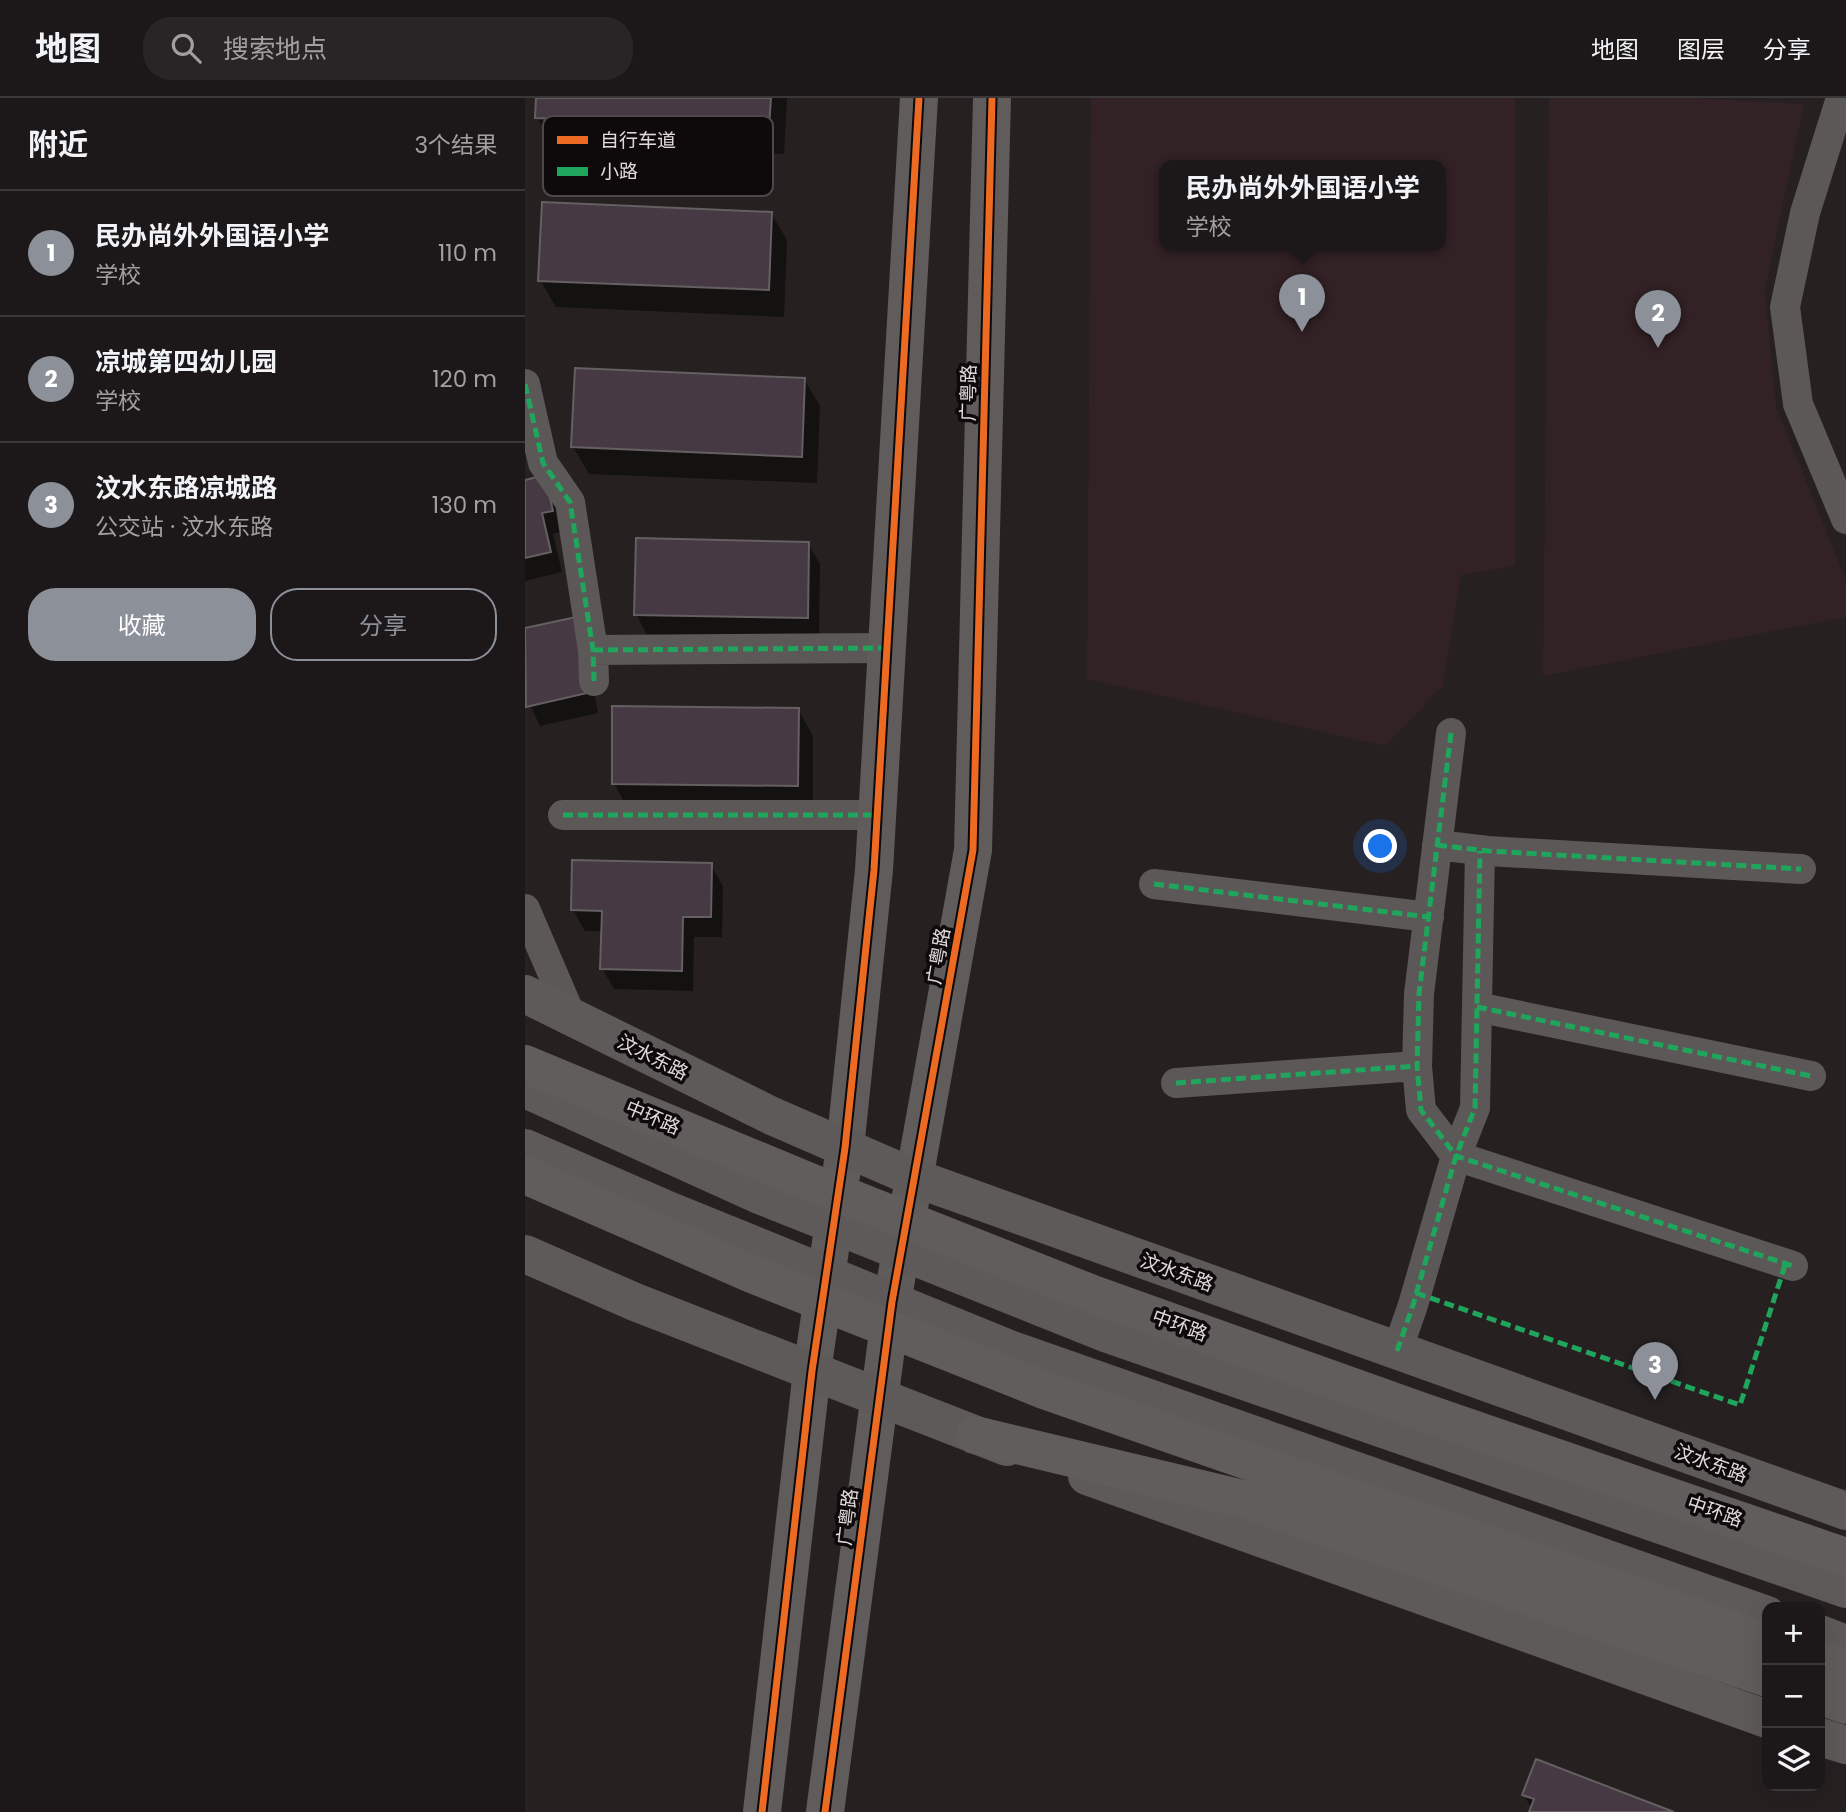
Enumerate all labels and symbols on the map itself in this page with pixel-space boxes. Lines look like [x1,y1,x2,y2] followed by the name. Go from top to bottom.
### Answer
[543,116,773,196] legend
[600,127,676,154] text: 自行车道
[600,158,638,185] text: 小路
[1279,274,1325,332] pin: 1
[1635,290,1681,348] pin: 2
[955,364,982,422] street label: 广粤路
[1363,829,1397,863] your location
[920,926,957,987] street label: 广粤路
[613,1028,693,1087] street label: 汶水东路
[621,1094,684,1141] street label: 中环路
[1136,1247,1217,1298] street label: 汶水东路
[1148,1303,1211,1348] street label: 中环路
[1632,1342,1678,1400] pin: 3
[1670,1438,1751,1489] street label: 汶水东路
[831,1487,864,1547] street label: 广粤路
[1683,1489,1746,1534] street label: 中环路

